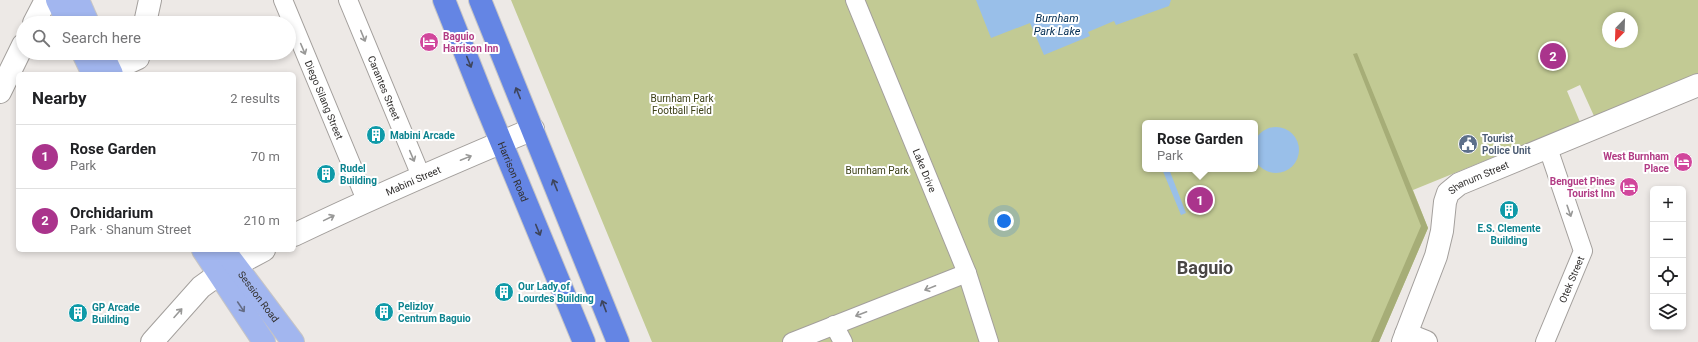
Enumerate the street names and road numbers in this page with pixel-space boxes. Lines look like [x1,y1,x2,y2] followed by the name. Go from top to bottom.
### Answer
[366,54,402,122] street label: Carantes Street
[303,59,345,141] street label: Diego Silang Street
[496,140,530,203] street label: Harrison Road
[911,147,938,194] street label: Lake Drive
[1446,159,1510,197] street label: Shanum Street
[384,164,442,198] street label: Mabini Street
[1557,255,1586,304] street label: Otek Street
[236,269,281,324] street label: Session Road

